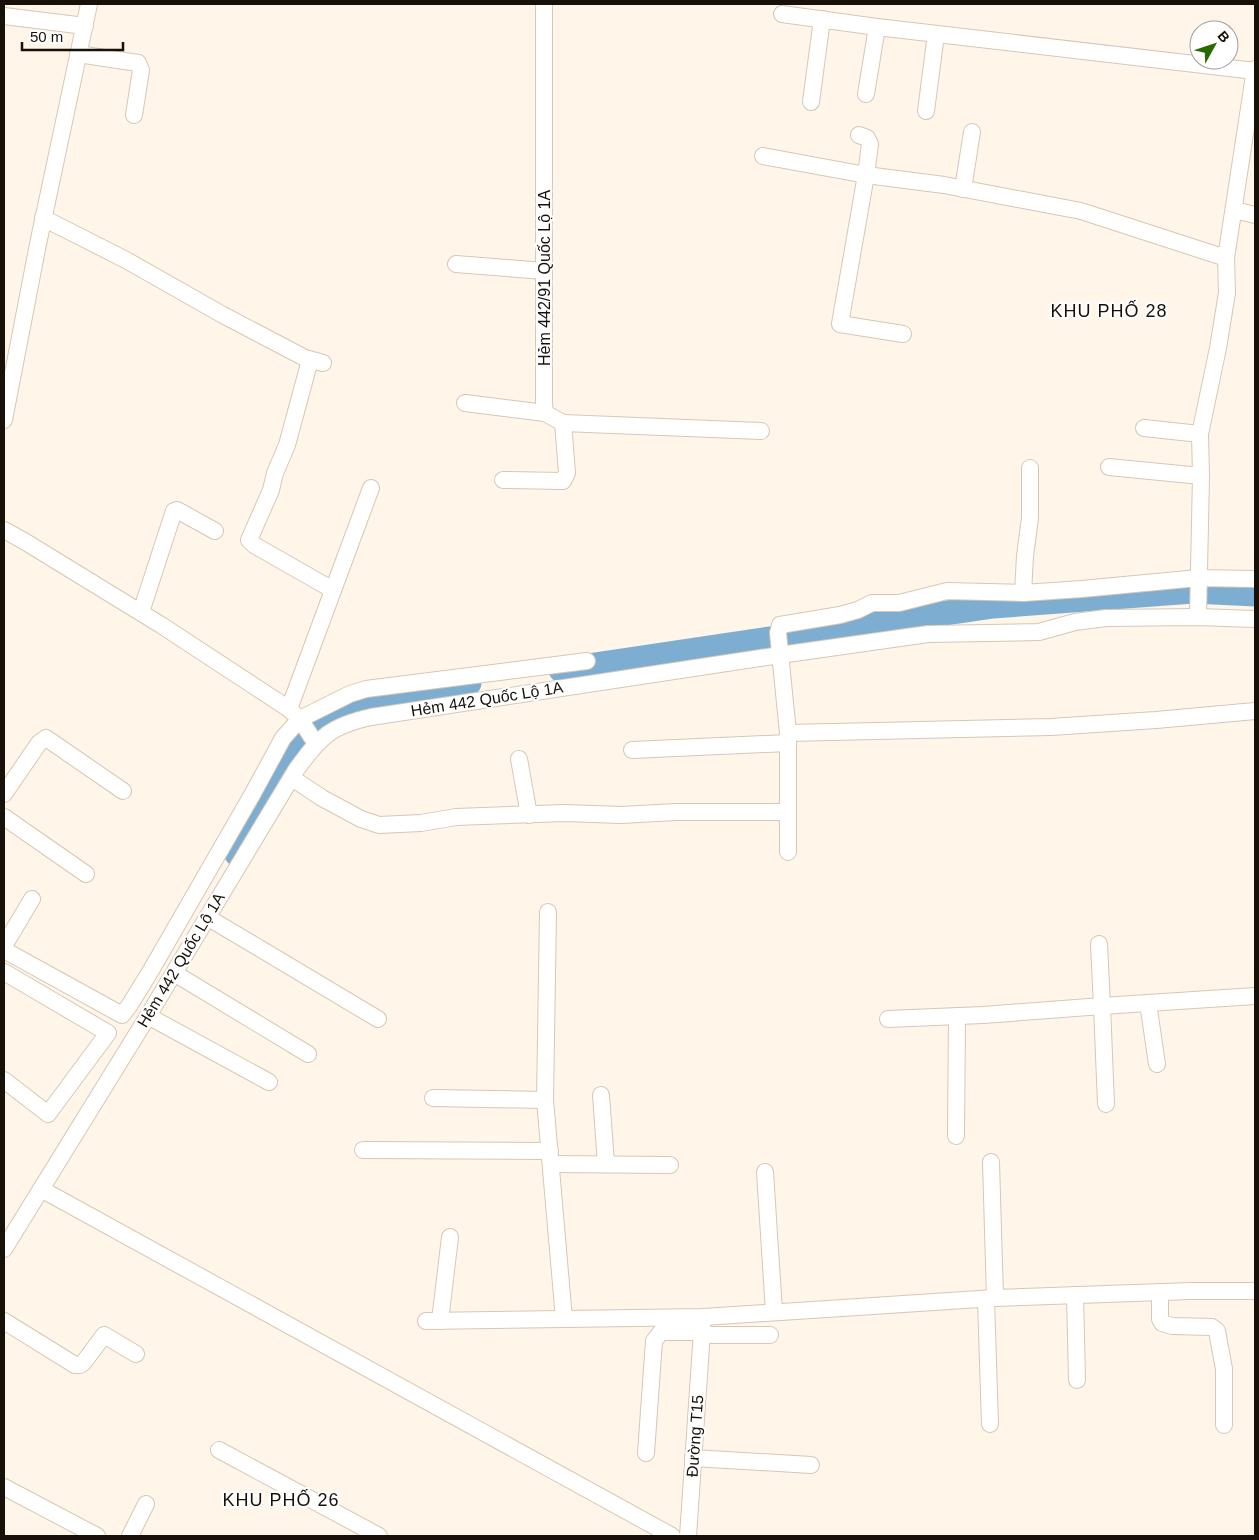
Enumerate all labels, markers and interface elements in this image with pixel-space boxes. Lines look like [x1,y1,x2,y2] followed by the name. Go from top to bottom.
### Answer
[22,20,124,52] scale bar
[1189,20,1239,70] north arrow
[30,28,63,45] text: 50 m
[1215,28,1233,46] text: B
[536,190,553,366] street label: Hẻm 442/91 Quốc Lộ 1A
[1050,300,1168,321] district label: KHU PHỐ 28
[410,679,565,719] street label: Hẻm 442 Quốc Lộ 1A
[134,889,228,1030] street label: Hẻm 442 Quốc Lộ 1A
[684,1394,706,1478] street label: Đường T15
[222,1489,340,1510] district label: KHU PHỐ 26

